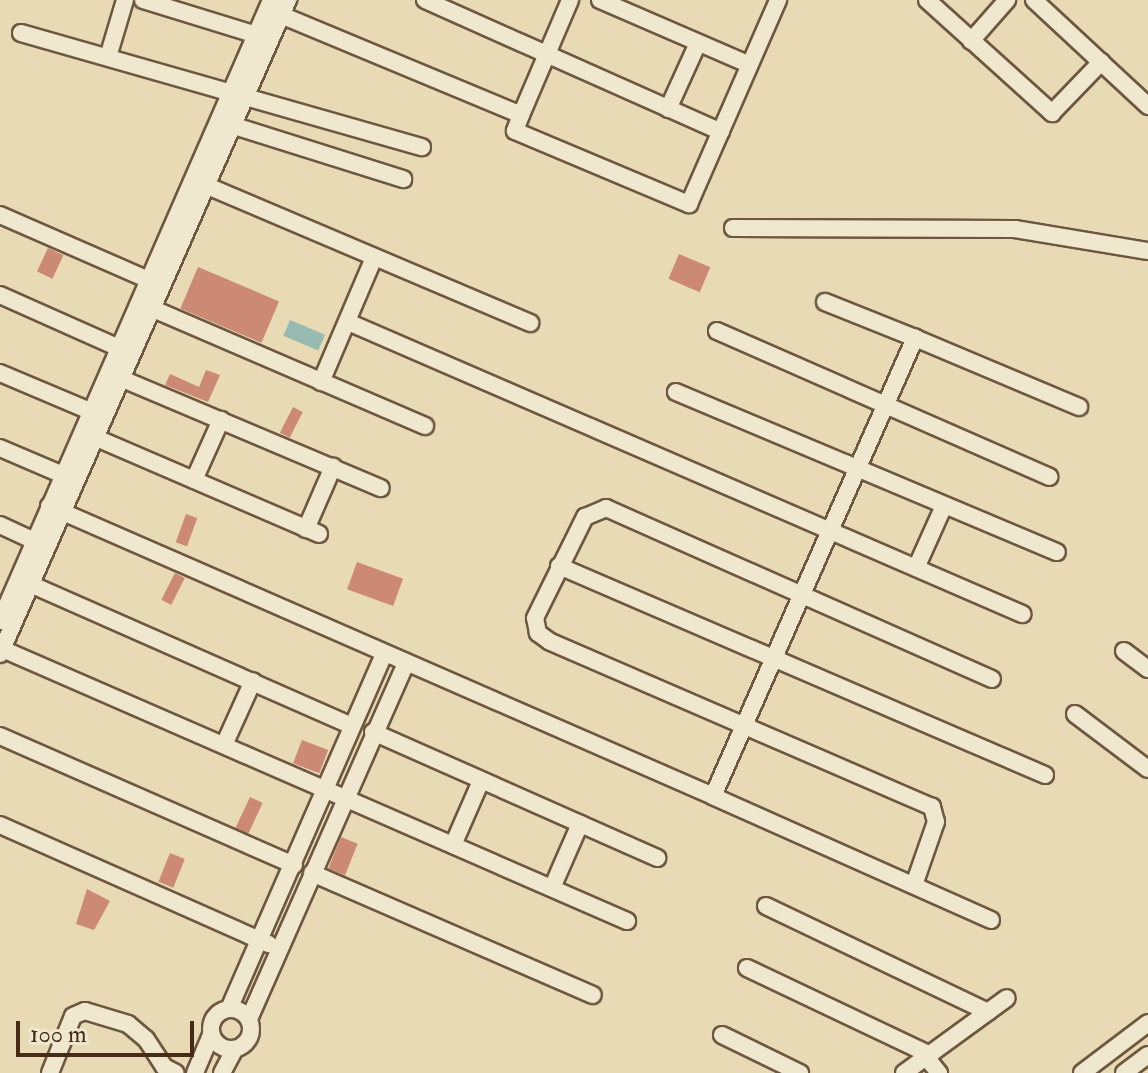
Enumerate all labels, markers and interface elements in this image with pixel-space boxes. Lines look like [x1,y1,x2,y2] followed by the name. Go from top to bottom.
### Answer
[20,1005,198,1055] scale bar
[30,1019,87,1050] text: 100 m

